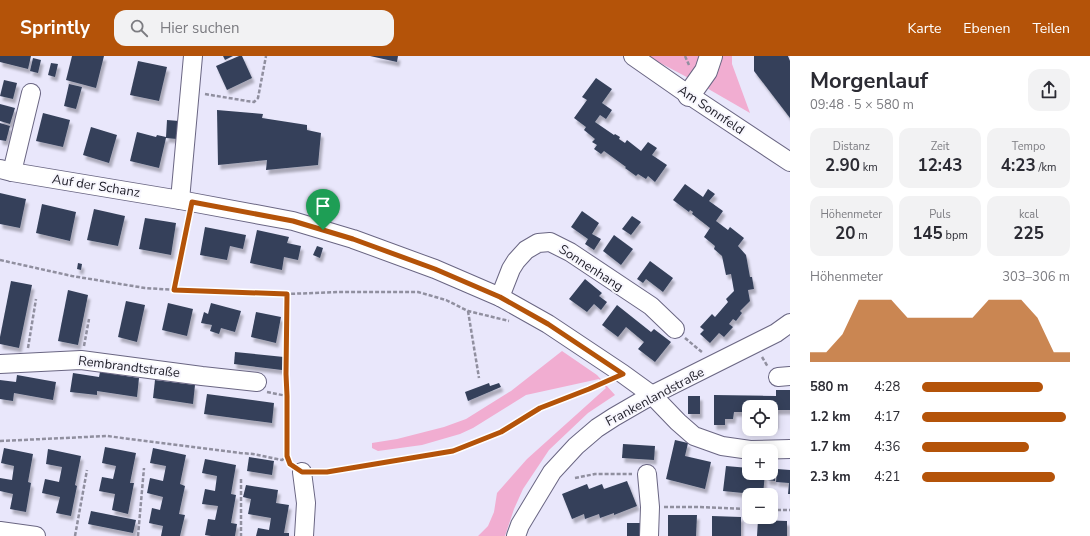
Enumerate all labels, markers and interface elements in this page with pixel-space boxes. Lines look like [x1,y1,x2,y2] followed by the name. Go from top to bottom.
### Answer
[114,10,394,46] search box
[20,15,90,41] text: Sprintly
[128,17,150,39] icon: search
[160,18,240,38] text: Hier suchen
[908,19,941,38] text: Karte
[963,19,1010,38] text: Ebenen
[1032,19,1070,38] text: Teilen
[810,66,928,96] text: Morgenlauf
[1028,69,1070,111] button: share
[674,81,748,139] street label: Am Sonnfeld
[810,96,914,114] text: 09:48 · 5 × 580 m
[833,139,870,154] text: Distanz
[931,139,949,154] text: Zeit
[1012,139,1045,154] text: Tempo
[825,154,860,177] text: 2.90
[917,154,963,177] text: 12:43
[1001,154,1036,177] text: 4:23
[860,160,878,175] text: km
[1036,160,1056,175] text: /km
[51,170,141,202] street label: Auf der Schanz
[306,189,340,230] pin
[312,195,334,217] icon: arrive
[820,207,882,222] text: Höhenmeter
[929,207,951,222] text: Puls
[1019,207,1038,222] text: kcal
[835,222,855,245] text: 20
[912,222,943,245] text: 145
[1013,222,1044,245] text: 225
[855,228,868,243] text: m
[943,228,968,243] text: bpm
[555,240,627,296] street label: Sonnenhang
[810,268,883,286] text: Höhenmeter
[1002,268,1070,286] text: 303–306 m
[77,352,181,382] street label: Rembrandtstraße
[603,363,708,431] street label: Frankenlandstraße
[810,378,848,396] text: 580 m
[874,378,900,396] text: 4:28
[742,400,778,524] map controls
[742,400,778,436] button: locate
[810,408,851,426] text: 1.2 km
[874,408,900,426] text: 4:17
[810,438,851,456] text: 1.7 km
[874,438,900,456] text: 4:36
[742,444,778,480] button: +
[810,468,851,486] text: 2.3 km
[874,468,900,486] text: 4:21
[742,488,778,524] button: −

